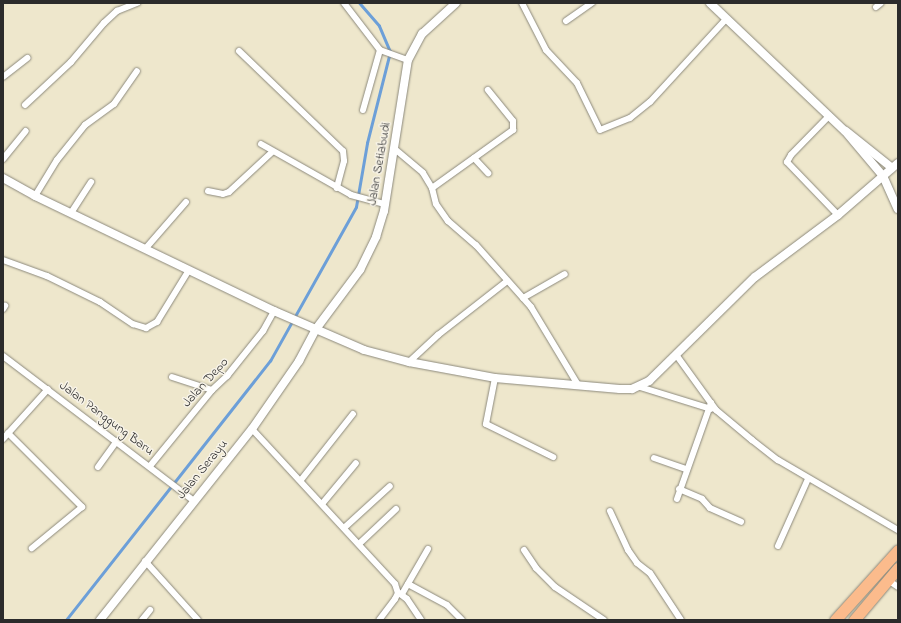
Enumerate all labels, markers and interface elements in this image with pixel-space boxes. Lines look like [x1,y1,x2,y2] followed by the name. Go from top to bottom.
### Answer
[365,121,395,207] street label: Jalan Setiabudi
[180,355,232,411] street label: Jalan Depo
[56,378,156,460] street label: Jalan Panggung Baru
[174,437,232,503] street label: Jalan Serayu

